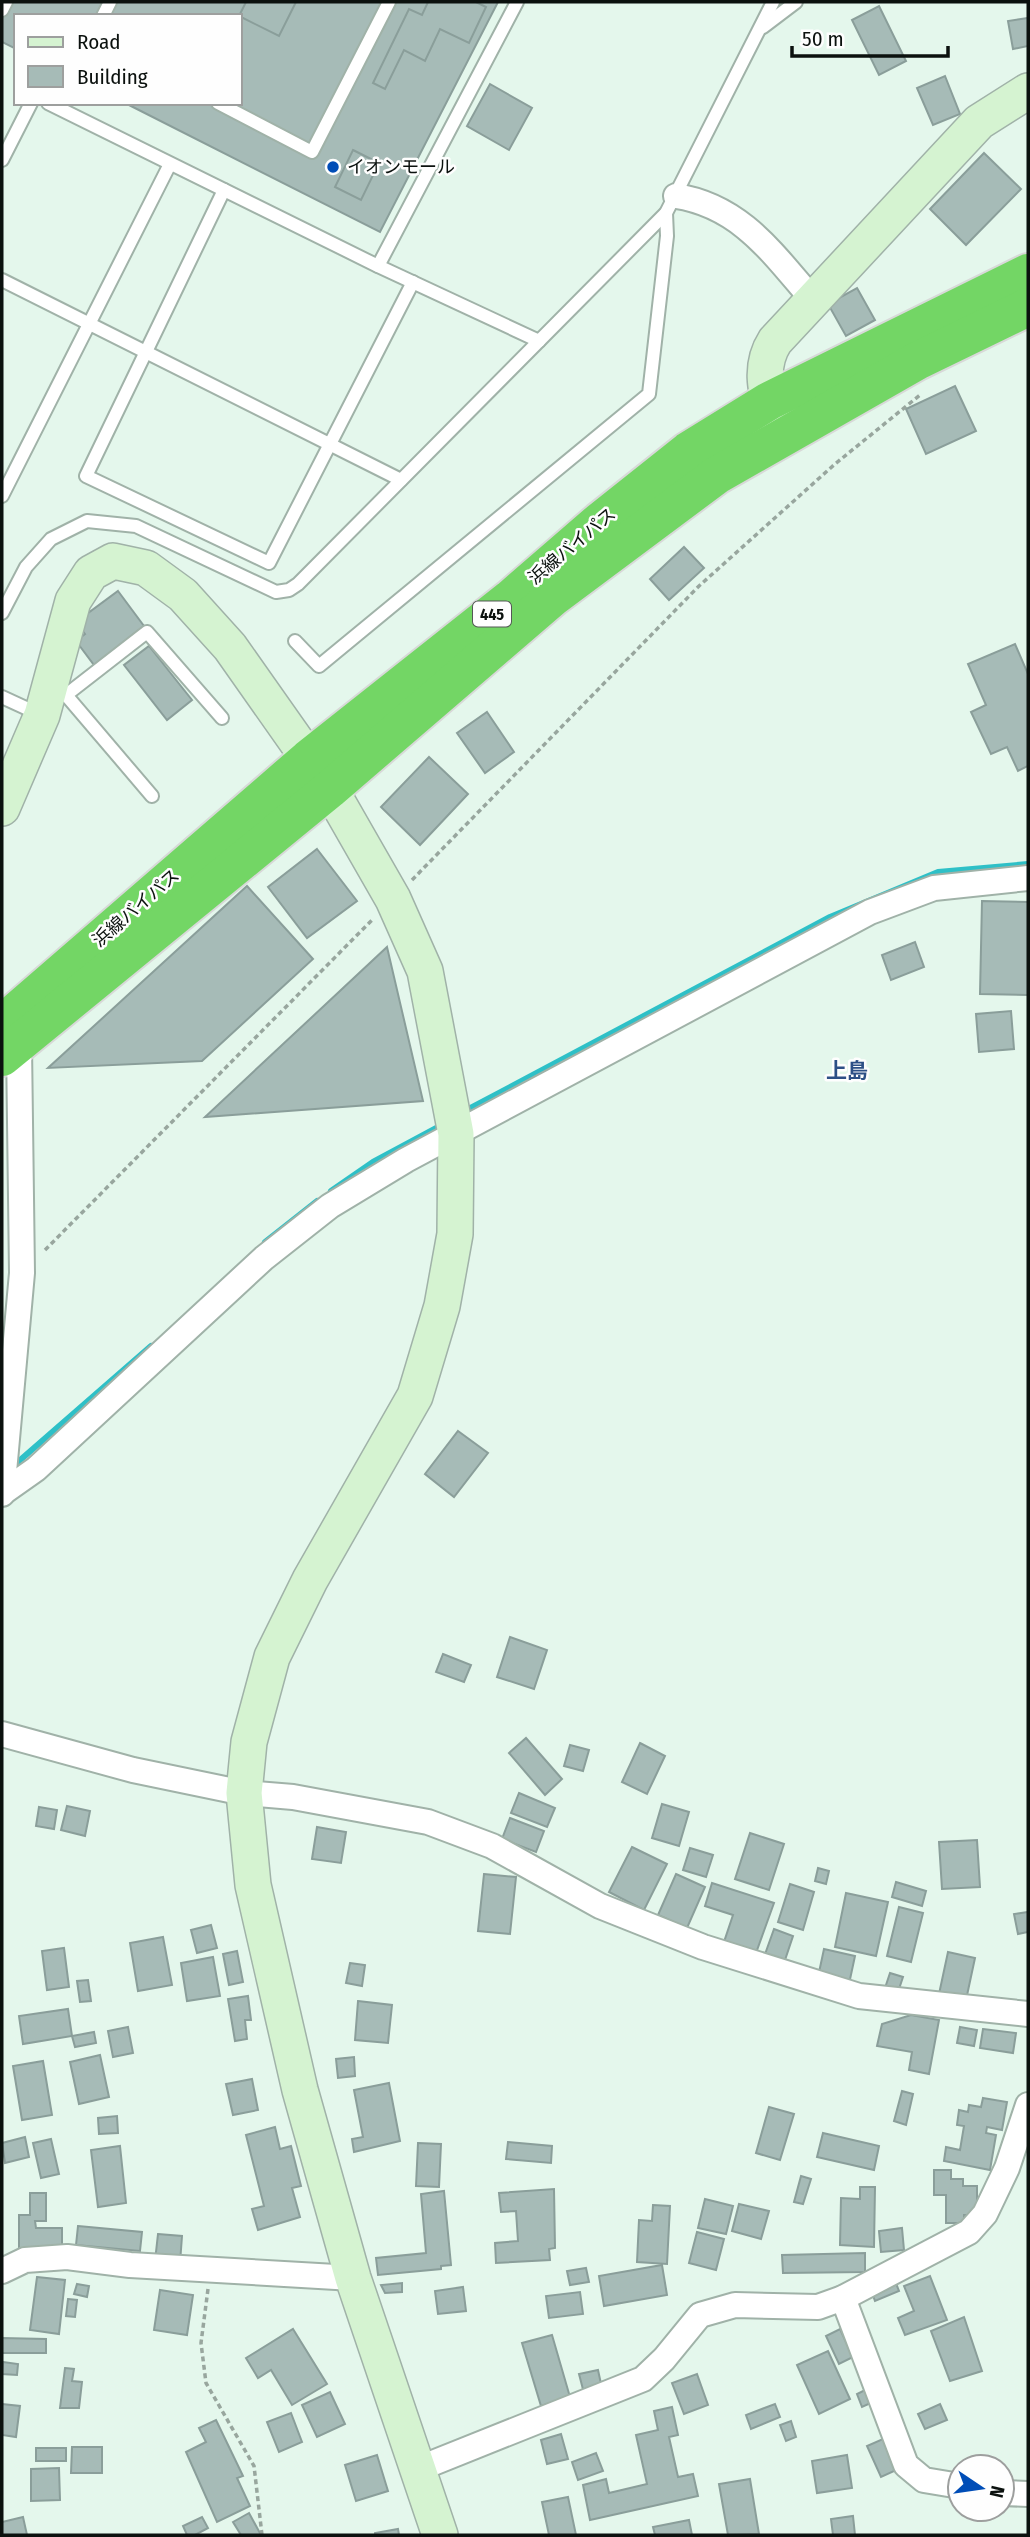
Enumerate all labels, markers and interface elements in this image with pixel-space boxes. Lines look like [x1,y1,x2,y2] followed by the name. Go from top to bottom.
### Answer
[14,14,242,105] legend
[792,14,948,58] scale bar
[802,26,844,52] text: 50 m
[77,29,121,55] text: Road
[77,64,148,90] text: Building
[347,156,455,178] place label: イオンモール
[325,159,341,175] marker: イオンモール
[524,503,620,589] street label: 浜線バイパス
[473,601,511,626] road number: 445
[88,864,184,952] street label: 浜線バイパス
[826,1058,868,1084] district label: 上島
[946,2453,1016,2523] north arrow
[985,2484,1010,2500] text: N

